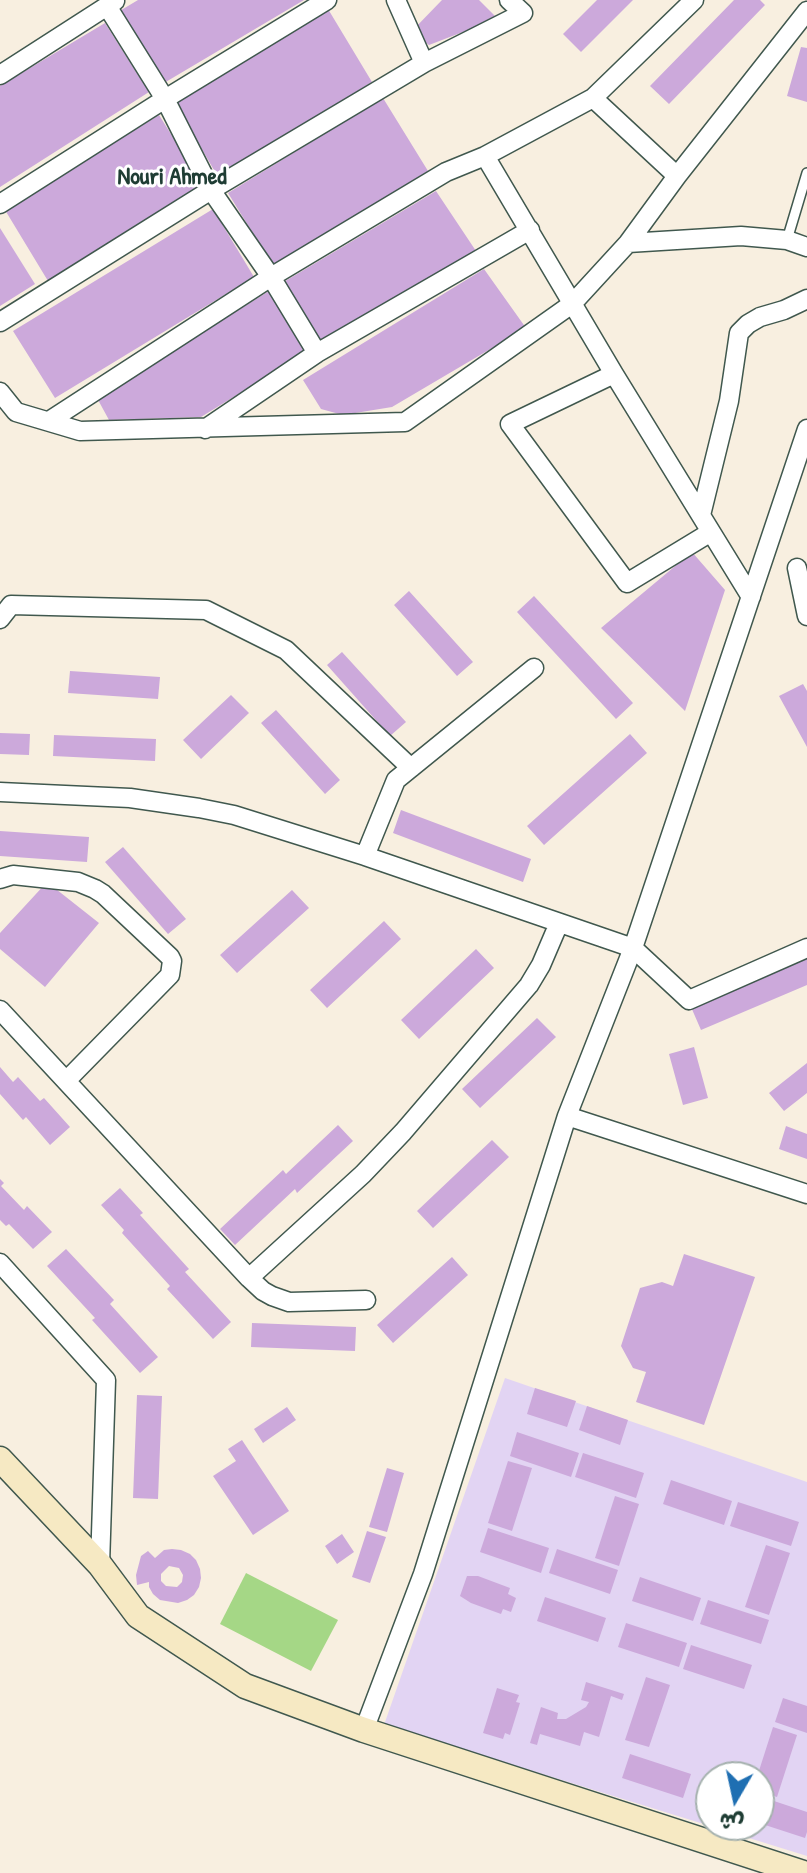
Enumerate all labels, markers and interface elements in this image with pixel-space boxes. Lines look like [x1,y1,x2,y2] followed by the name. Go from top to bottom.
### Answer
[117,164,227,192] district label: Nouri Ahmed
[695,1761,775,1841] north arrow
[717,1806,746,1839] text: ش

